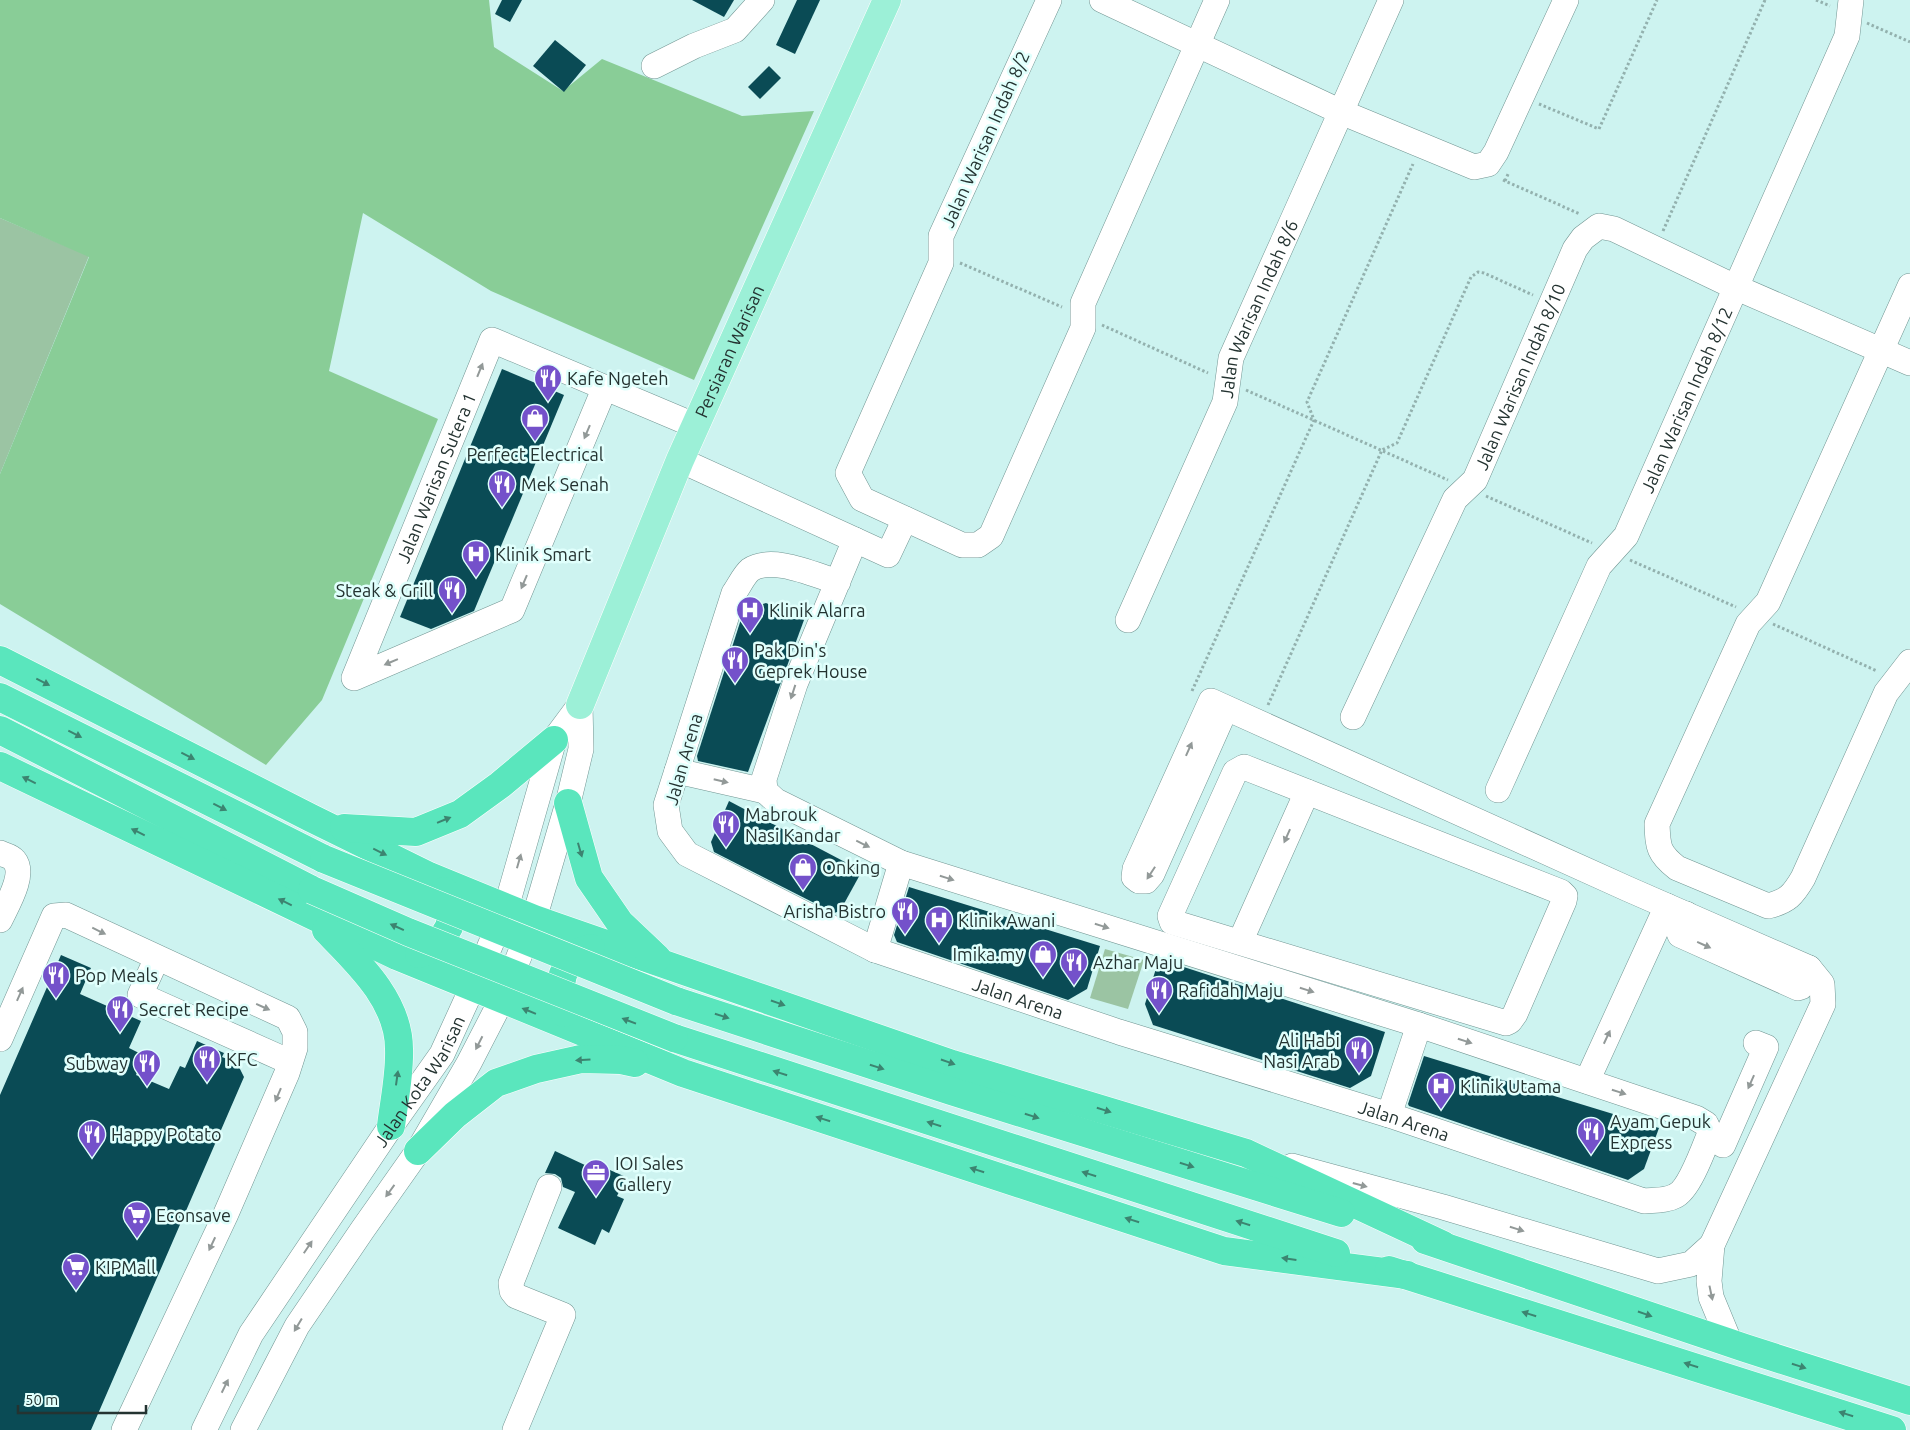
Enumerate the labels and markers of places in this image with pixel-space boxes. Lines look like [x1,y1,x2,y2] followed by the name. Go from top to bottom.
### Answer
[533,363,563,402] restaurant icon: Kafe Ngeteh
[567,368,668,388] place label: Kafe Ngeteh
[520,403,550,442] shop icon: Perfect Electrical
[466,444,604,464] place label: Perfect Electrical
[487,469,517,508] restaurant icon: Mek Senah
[521,474,609,494] place label: Mek Senah
[461,539,491,578] hospital icon: Klinik Smart
[495,544,591,564] place label: Klinik Smart
[437,575,467,614] restaurant icon: Steak & Grill
[336,580,433,600] place label: Steak & Grill
[735,595,765,634] hospital icon: Klinik Alarra
[769,600,866,620] place label: Klinik Alarra
[754,640,867,681] place label: Pak Din's Geprek House
[720,645,750,684] restaurant icon: Pak Din's Geprek House
[745,804,841,845] place label: Mabrouk Nasi Kandar
[711,809,741,848] restaurant icon: Mabrouk Nasi Kandar
[788,852,818,891] shop icon: Onking
[822,857,880,877] place label: Onking
[890,896,920,935] restaurant icon: Arisha Bistro
[784,901,886,921] place label: Arisha Bistro
[924,905,954,944] hospital icon: Klinik Awani
[958,910,1055,930] place label: Klinik Awani
[1028,939,1058,978] shop icon: Imika.my
[953,944,1024,964] place label: Imika.my
[1059,947,1089,986] restaurant icon: Azhar Maju
[1093,952,1183,972] place label: Azhar Maju
[41,960,71,999] restaurant icon: Pop Meals
[75,965,158,985] place label: Pop Meals
[1144,975,1174,1014] restaurant icon: Rafidah Maju
[1178,980,1283,1000] place label: Rafidah Maju
[105,994,135,1033] restaurant icon: Secret Recipe
[139,999,249,1019] place label: Secret Recipe
[1263,1030,1340,1071] place label: Ali Habi Nasi Arab
[1344,1035,1374,1074] restaurant icon: Ali Habi Nasi Arab
[192,1044,222,1083] restaurant icon: KFC
[132,1048,162,1087] restaurant icon: Subway
[226,1049,257,1069] place label: KFC
[66,1053,128,1073] place label: Subway
[1426,1071,1456,1110] hospital icon: Klinik Utama
[1460,1076,1561,1096] place label: Klinik Utama
[1610,1111,1711,1152] place label: Ayam Gepuk Express
[1576,1116,1606,1155] restaurant icon: Ayam Gepuk Express
[77,1119,107,1158] restaurant icon: Happy Potato
[111,1124,222,1144] place label: Happy Potato
[615,1153,684,1194] place label: IOI Sales Gallery
[581,1158,611,1197] office icon: IOI Sales Gallery
[122,1200,152,1239] supermarket icon: Econsave
[156,1205,231,1225] place label: Econsave
[61,1252,91,1291] supermarket icon: KIPMall
[95,1257,156,1277] place label: KIPMall

